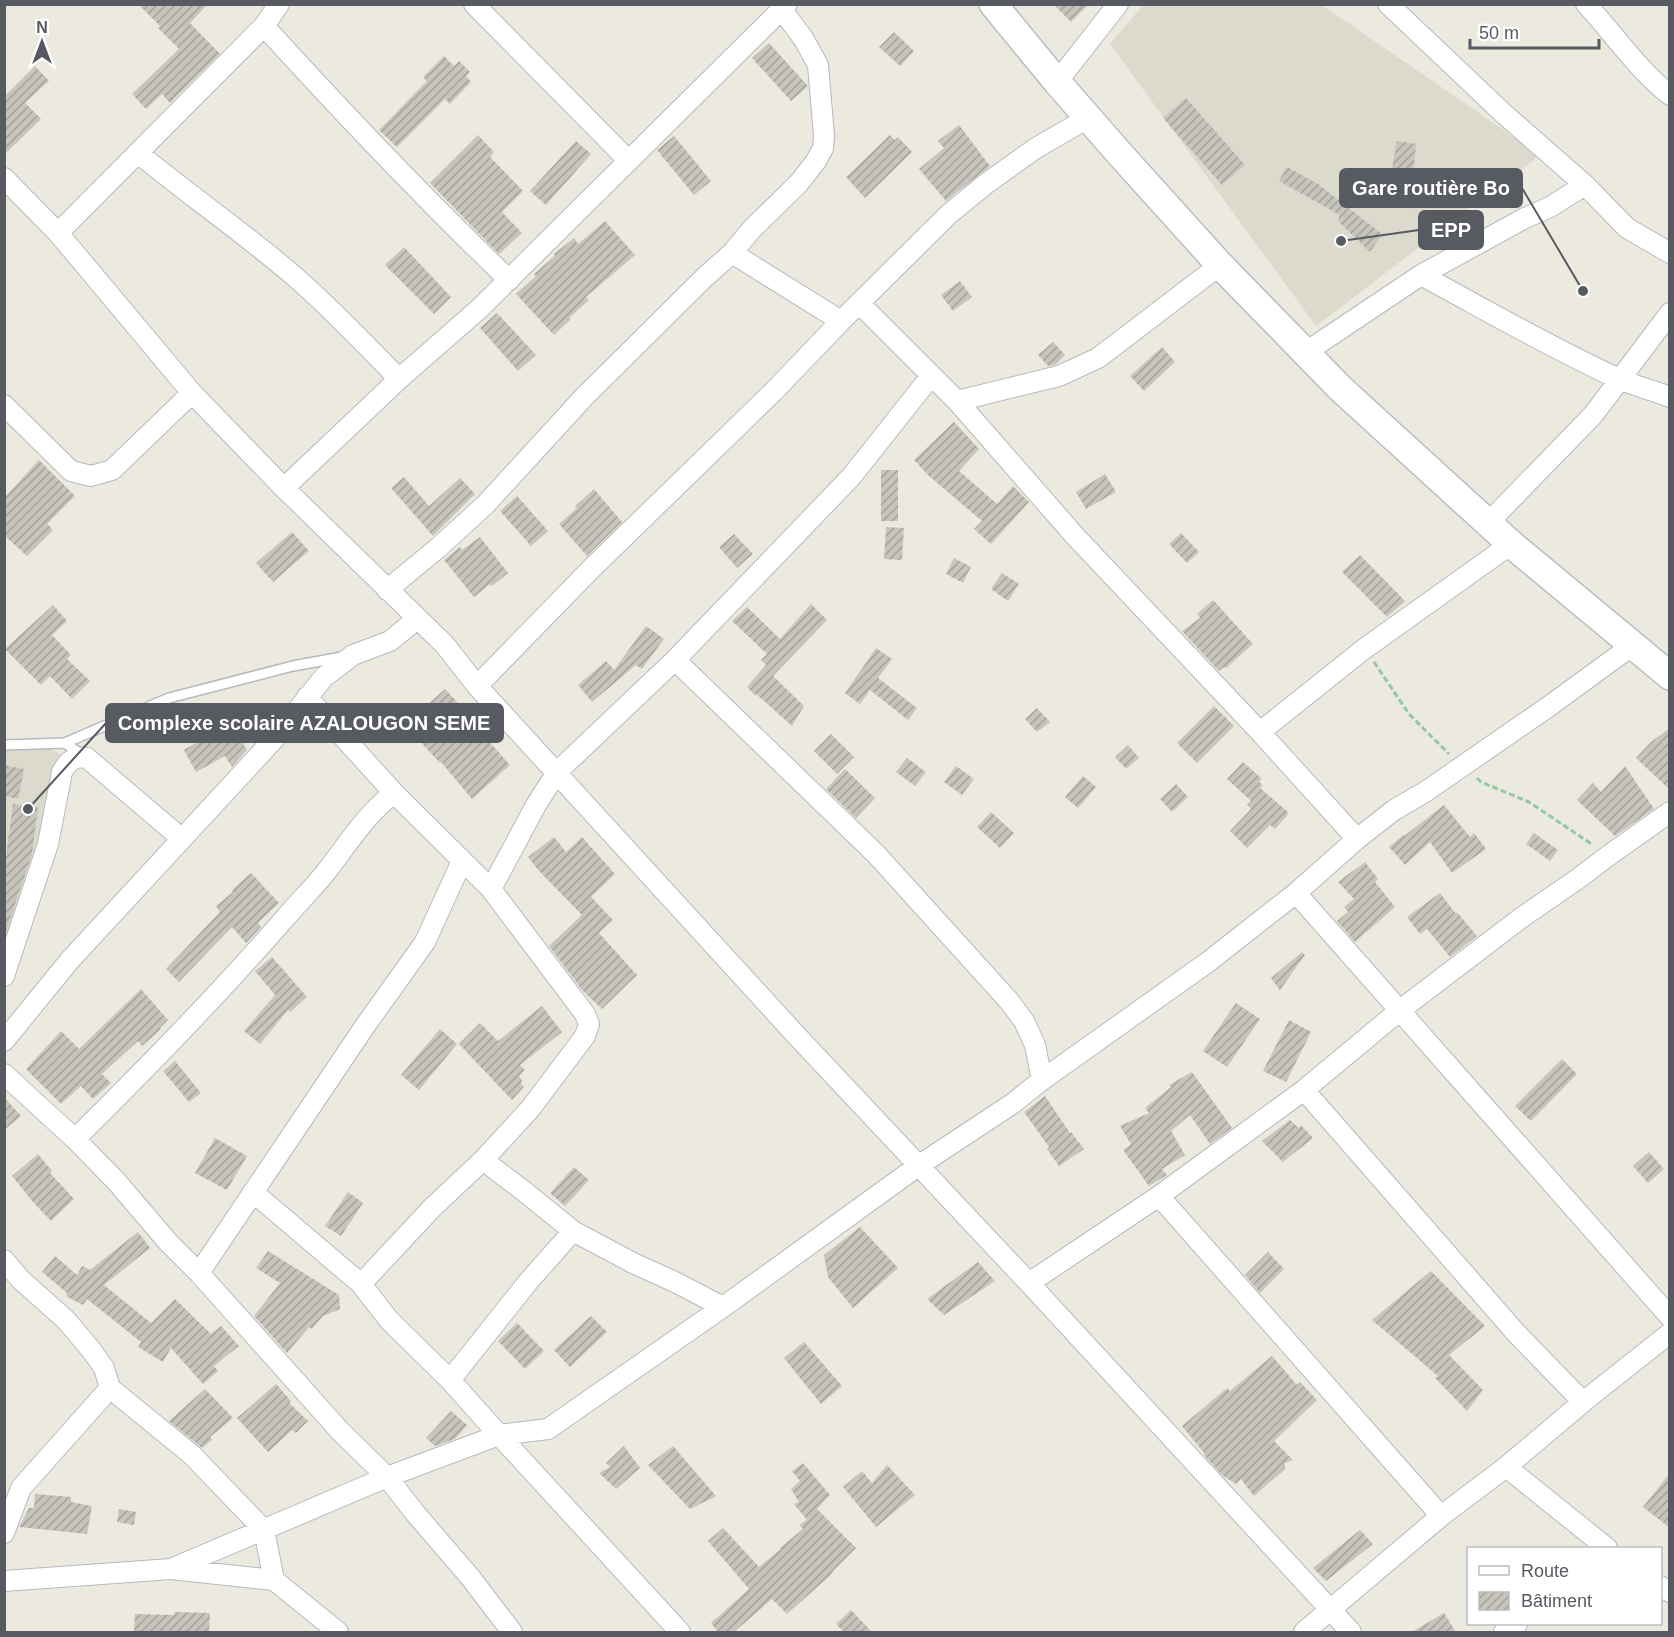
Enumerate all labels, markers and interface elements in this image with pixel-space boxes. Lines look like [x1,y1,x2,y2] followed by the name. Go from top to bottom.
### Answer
[12,12,72,72] north arrow
[1470,12,1599,50] scale bar
[36,19,48,36] text: N
[1479,23,1519,43] text: 50 m
[1340,169,1522,207] callout: Gare routière Bo
[1352,177,1510,199] text: Gare routière Bo
[1419,211,1483,249] callout: EPP
[1431,219,1471,241] text: EPP
[106,704,503,742] callout: Complexe scolaire AZALOUGON SEME
[118,712,490,734] text: Complexe scolaire AZALOUGON SEME
[1467,1547,1662,1625] legend
[1521,1561,1569,1581] text: Route
[1521,1591,1592,1611] text: Bâtiment

